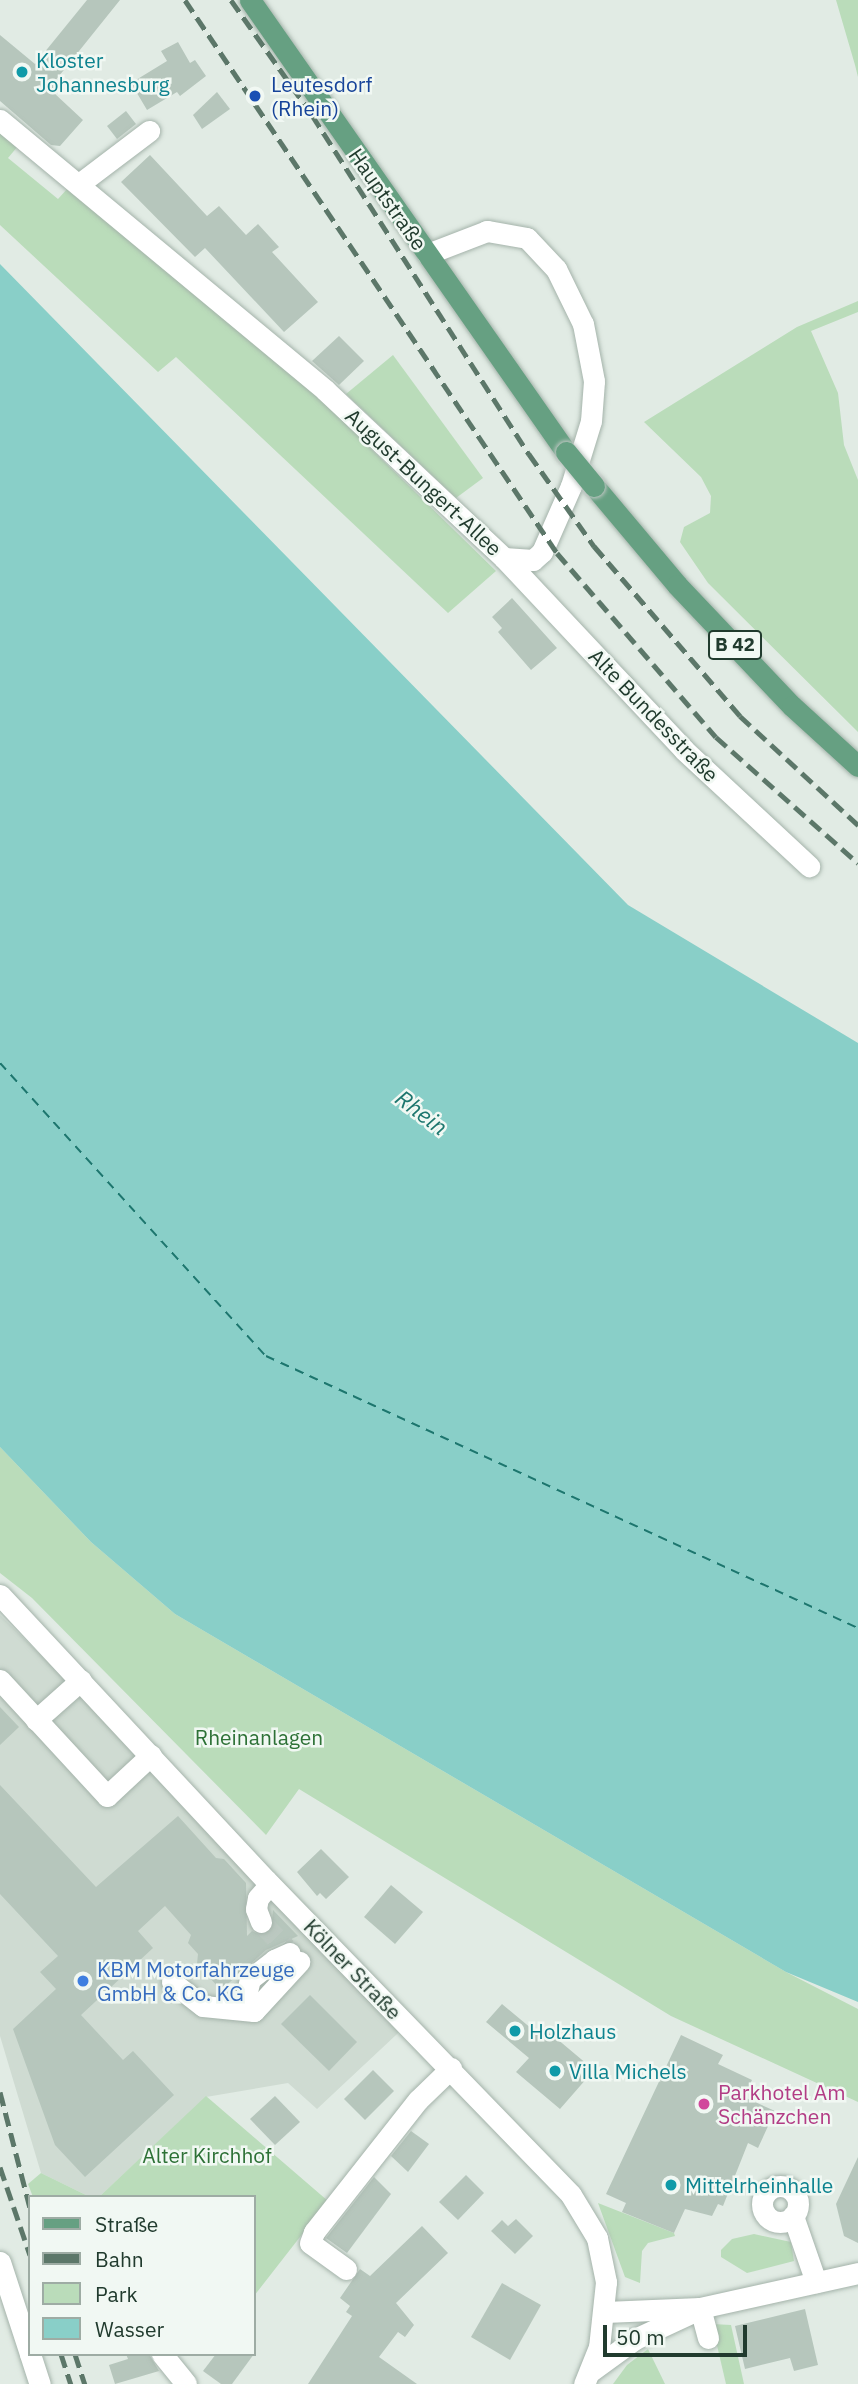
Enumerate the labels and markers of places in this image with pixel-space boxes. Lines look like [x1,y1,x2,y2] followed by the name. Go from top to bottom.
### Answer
[36,47,170,97] place label: Kloster Johannesburg
[14,64,30,80] marker: Kloster Johannesburg
[271,71,372,121] place label: Leutesdorf (Rhein)
[245,86,265,106] marker: Leutesdorf (Rhein)
[97,1956,295,2006] place label: KBM Motorfahrzeuge GmbH & Co. KG
[75,1973,91,1989] marker: KBM Motorfahrzeuge GmbH & Co. KG
[529,2018,616,2044] place label: Holzhaus
[507,2023,523,2039] marker: Holzhaus
[569,2058,687,2084] place label: Villa Michels
[547,2063,563,2079] marker: Villa Michels
[718,2079,845,2129] place label: Parkhotel Am Schänzchen
[696,2096,712,2112] marker: Parkhotel Am Schänzchen
[685,2172,833,2198] place label: Mittelrheinhalle
[663,2177,679,2193] marker: Mittelrheinhalle

